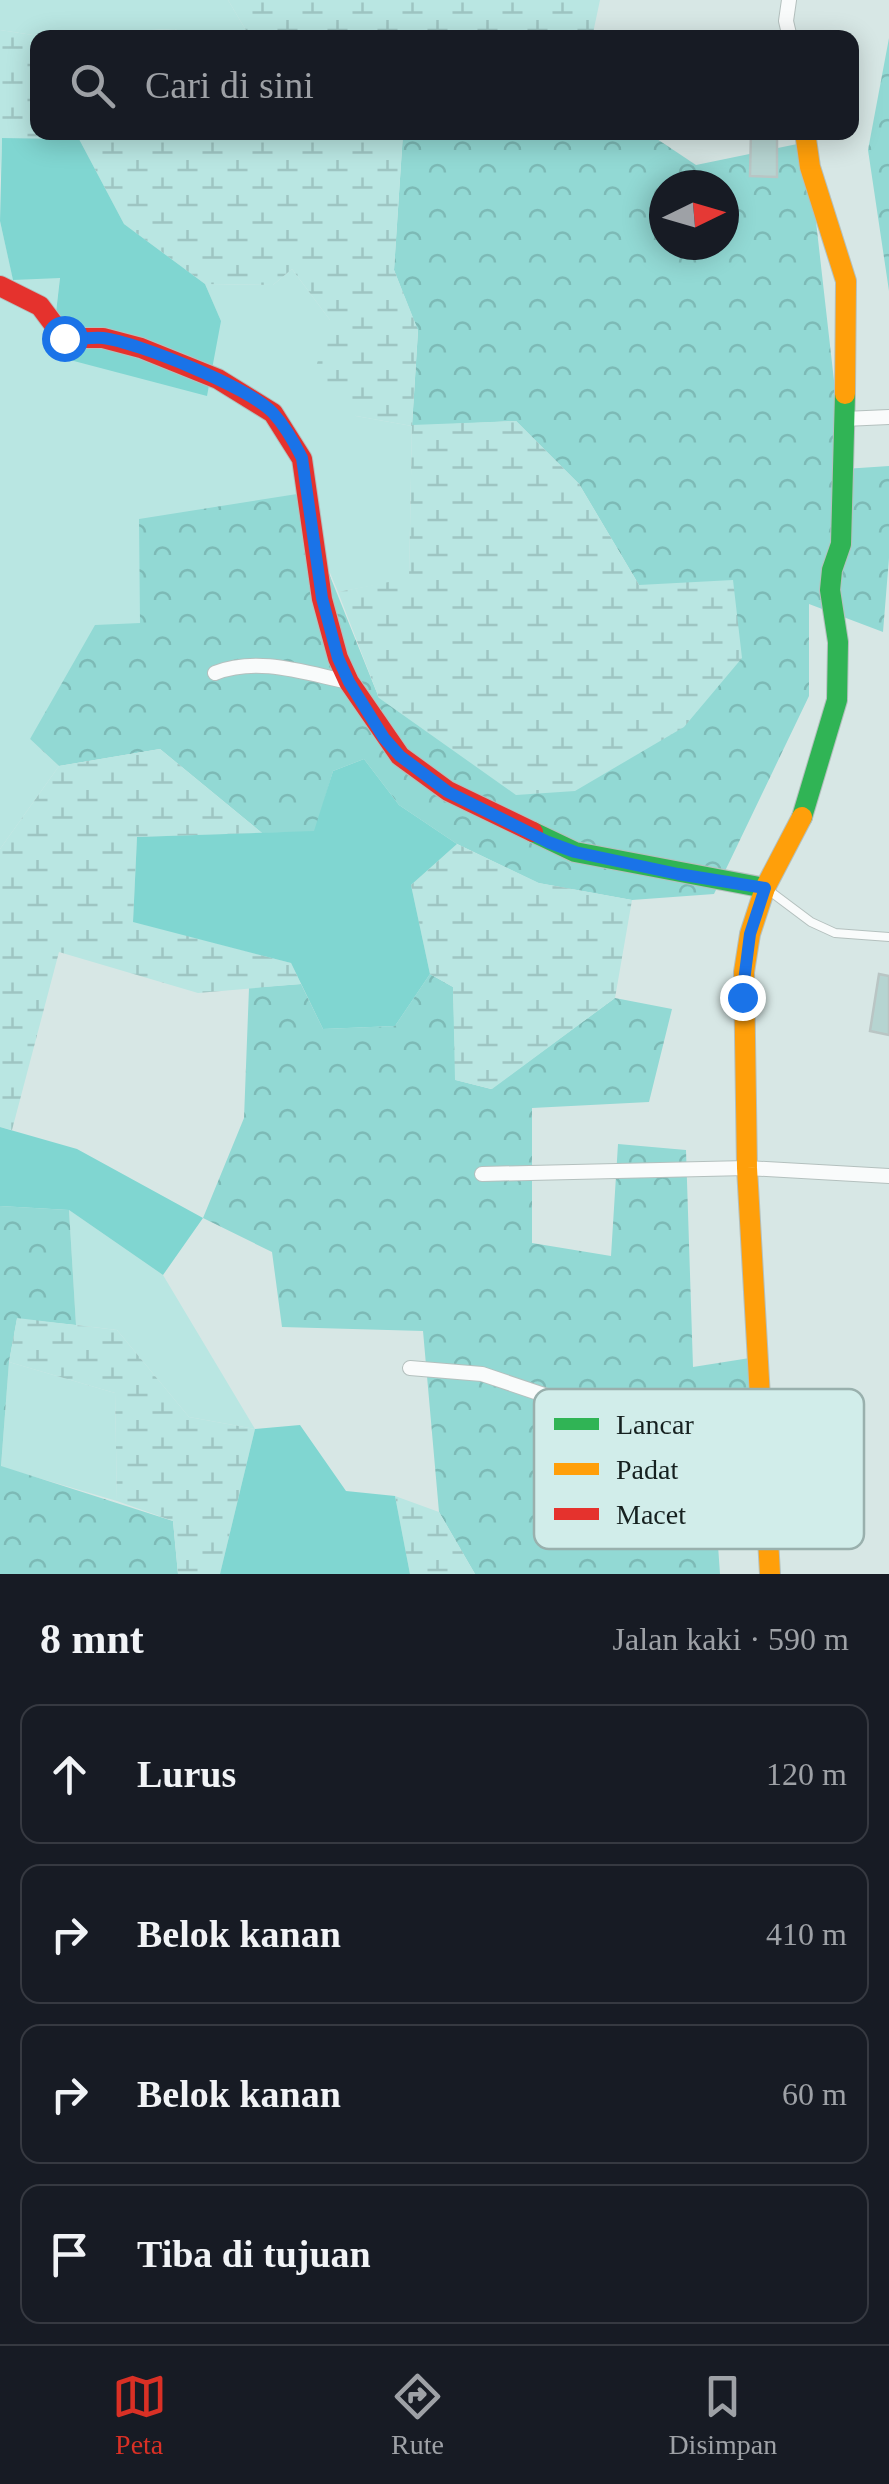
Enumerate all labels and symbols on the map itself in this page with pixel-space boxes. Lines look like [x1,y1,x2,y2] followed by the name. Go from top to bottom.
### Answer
[649,170,739,260] north arrow
[42,316,88,362] route start
[720,975,766,1021] route end
[534,1389,864,1549] legend
[616,1409,694,1440] text: Lancar
[616,1454,678,1485] text: Padat
[616,1499,686,1530] text: Macet

